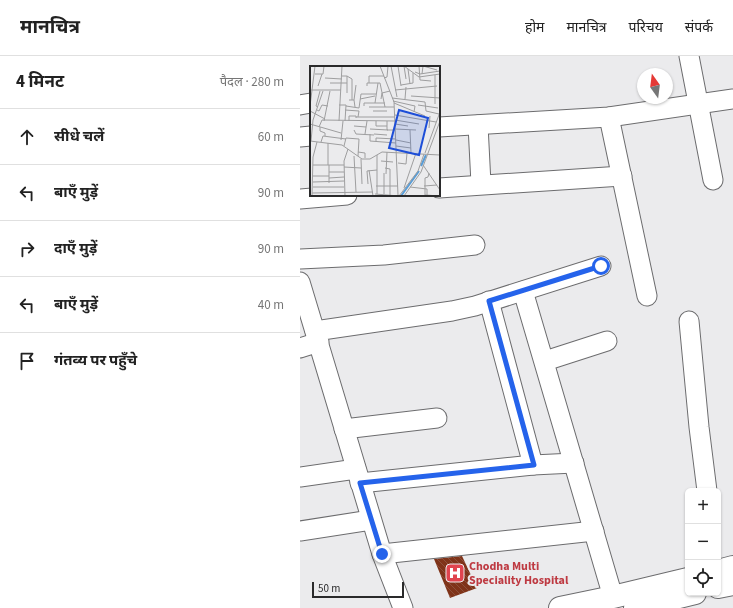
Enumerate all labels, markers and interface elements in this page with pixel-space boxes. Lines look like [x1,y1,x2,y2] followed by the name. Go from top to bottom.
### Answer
[20,14,80,41] text: मानचित्र
[525,18,544,38] text: होम
[566,18,607,38] text: मानचित्र
[629,18,663,38] text: परिचय
[685,18,713,38] text: संपर्क
[310,66,440,196] inset map
[637,68,673,104] north arrow
[16,70,64,94] text: 4 मिनट
[220,73,284,91] text: पैदल · 280 m
[16,126,38,148] icon: ahead
[54,126,104,147] text: सीधे चलें
[258,128,284,146] text: 60 m
[16,182,38,204] icon: left
[54,182,98,203] text: बाएँ मुड़ें
[258,184,284,202] text: 90 m
[16,238,38,260] icon: right
[54,238,97,259] text: दाएँ मुड़ें
[258,240,284,258] text: 90 m
[592,257,610,275] route start
[16,294,38,316] icon: left
[54,294,98,315] text: बाएँ मुड़ें
[258,296,284,314] text: 40 m
[16,350,38,372] icon: arrive
[54,350,137,371] text: गंतव्य पर पहुँचे
[685,488,721,596] map controls
[685,488,721,524] button: +
[685,524,721,560] button: −
[373,545,391,563] route end
[469,558,569,589] place label: Chodha Multi Speciality Hospital
[685,560,721,596] button: locate
[444,562,466,584] hospital icon: Chodha Multi Speciality Hospital
[312,580,404,599] scale bar
[318,581,340,596] text: 50 m

